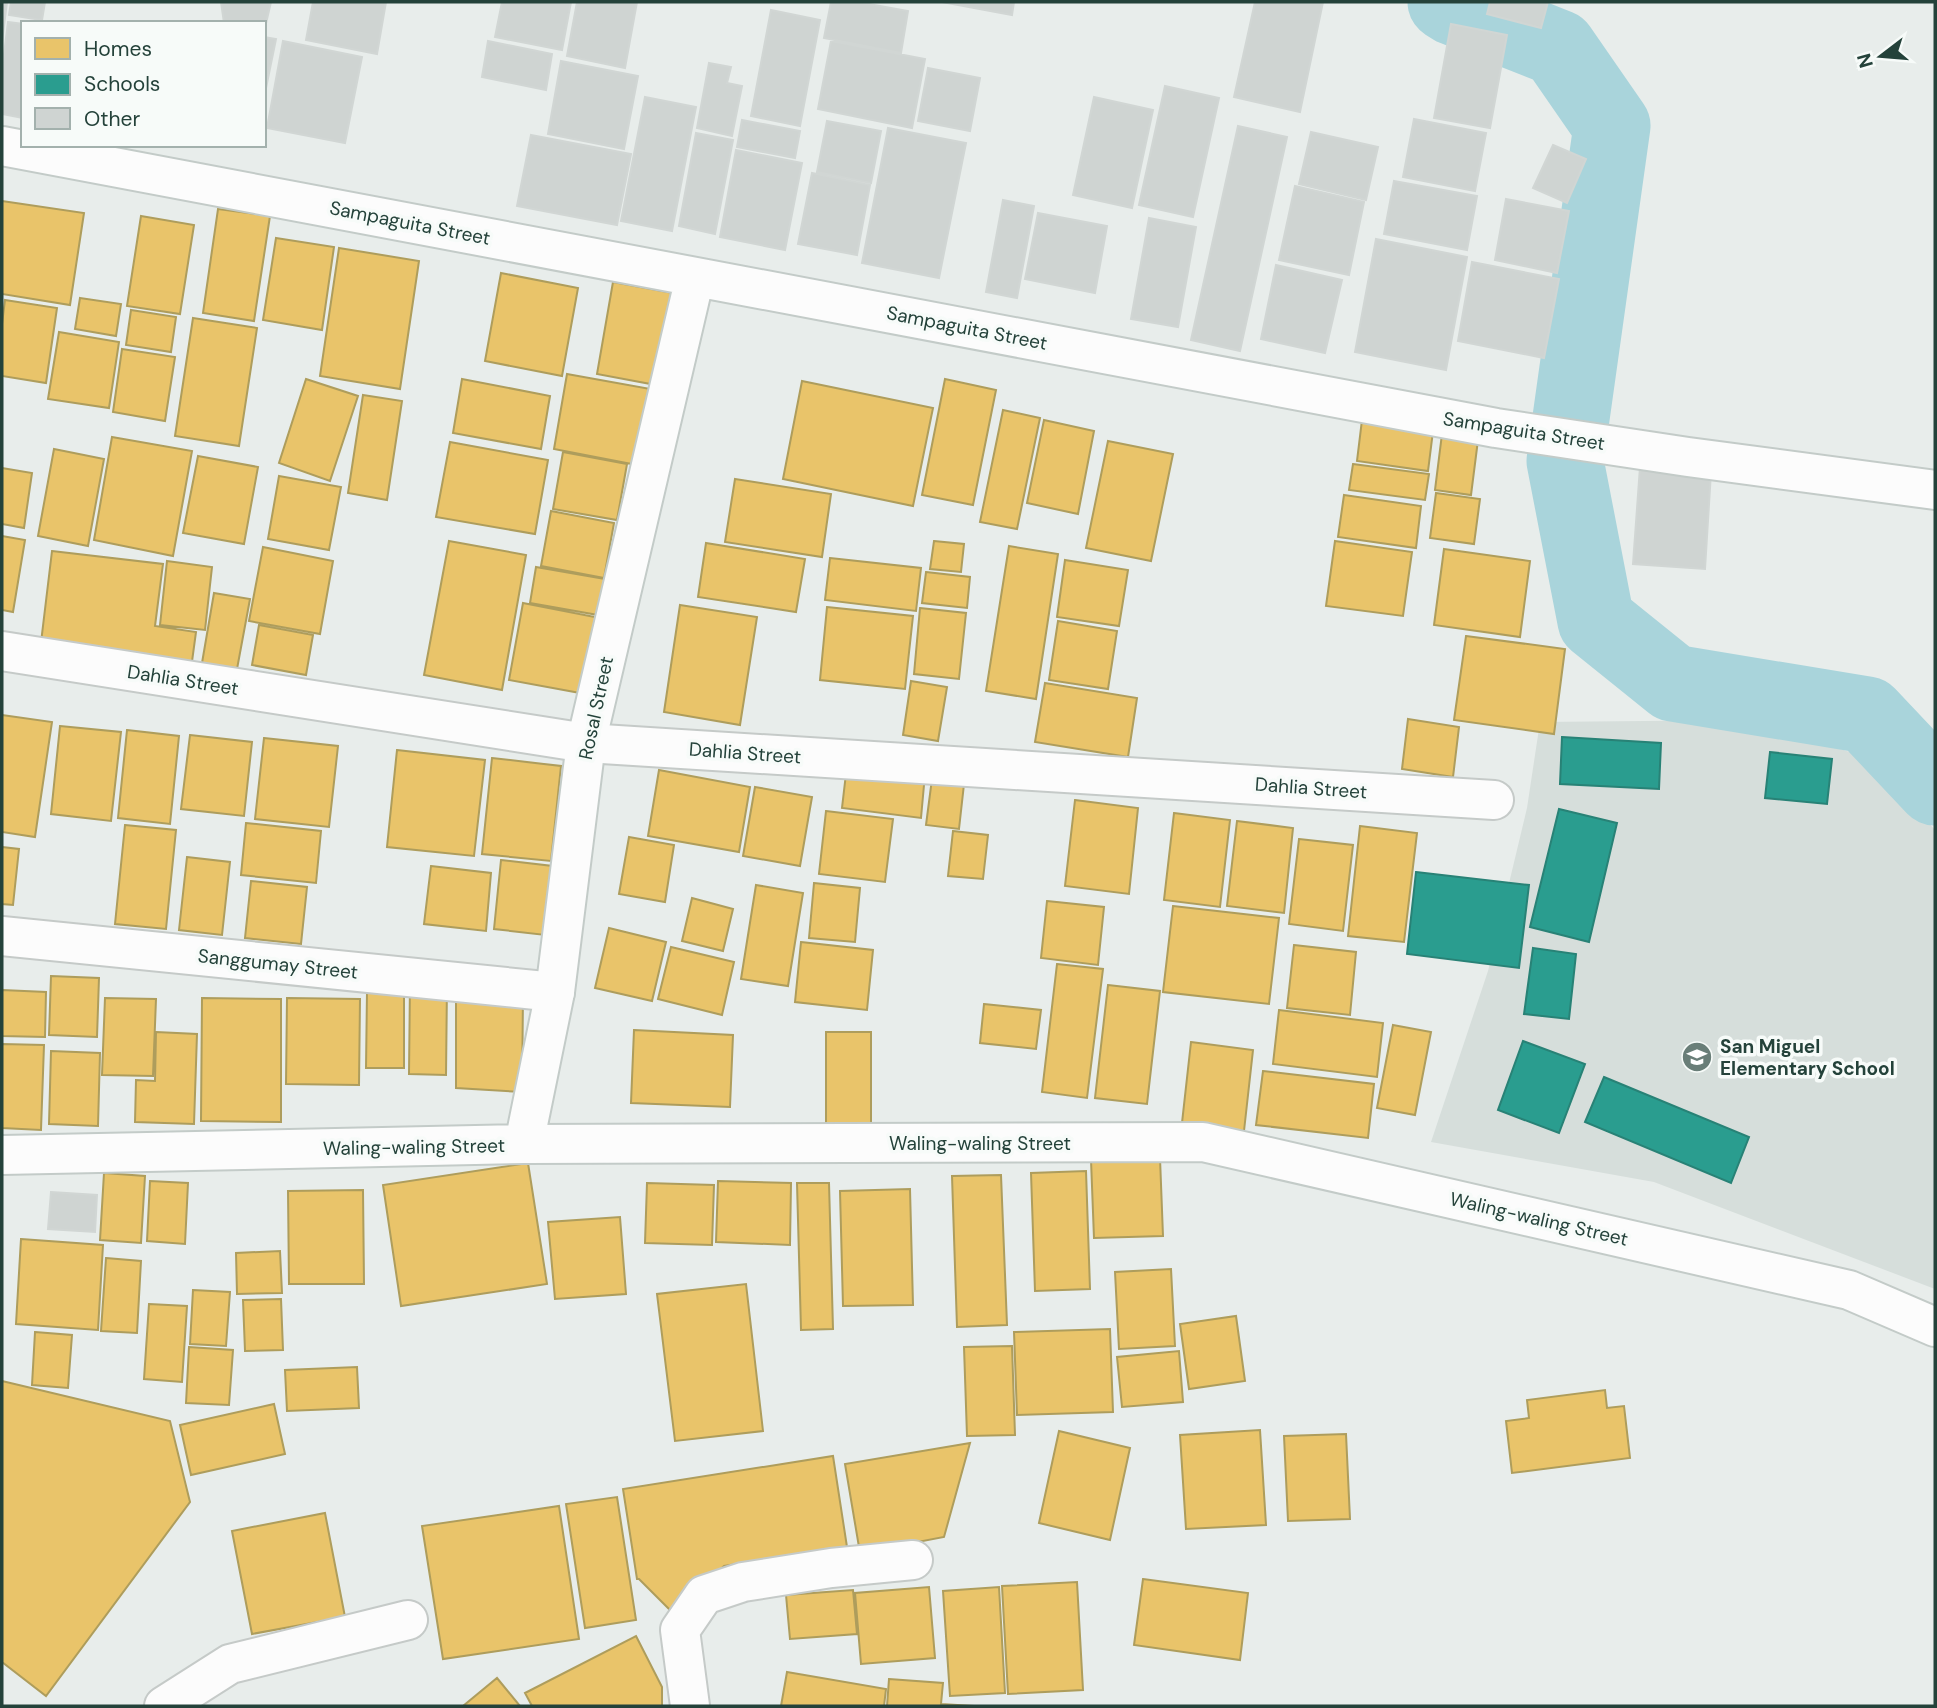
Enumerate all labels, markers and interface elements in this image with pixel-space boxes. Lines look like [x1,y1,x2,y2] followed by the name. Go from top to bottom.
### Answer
[21,21,266,147] legend
[1846,21,1916,91] north arrow
[84,35,152,63] text: Homes
[1851,50,1879,71] text: N
[84,70,160,98] text: Schools
[84,105,140,133] text: Other
[327,195,493,251] street label: Sampaguita Street
[884,300,1050,356] street label: Sampaguita Street
[1441,406,1607,456] street label: Sampaguita Street
[573,654,619,762] street label: Rosal Street
[126,659,240,701] street label: Dahlia Street
[688,737,802,769] street label: Dahlia Street
[1254,772,1368,804] street label: Dahlia Street
[197,943,359,985] street label: Sanggumay Street
[1720,1034,1895,1081] place label: San Miguel Elementary School
[1680,1040,1714,1074] school or university icon: San Miguel Elementary School
[889,1131,1071,1156] street label: Waling-waling Street
[323,1133,505,1161] street label: Waling-waling Street
[1447,1186,1631,1252] street label: Waling-waling Street

